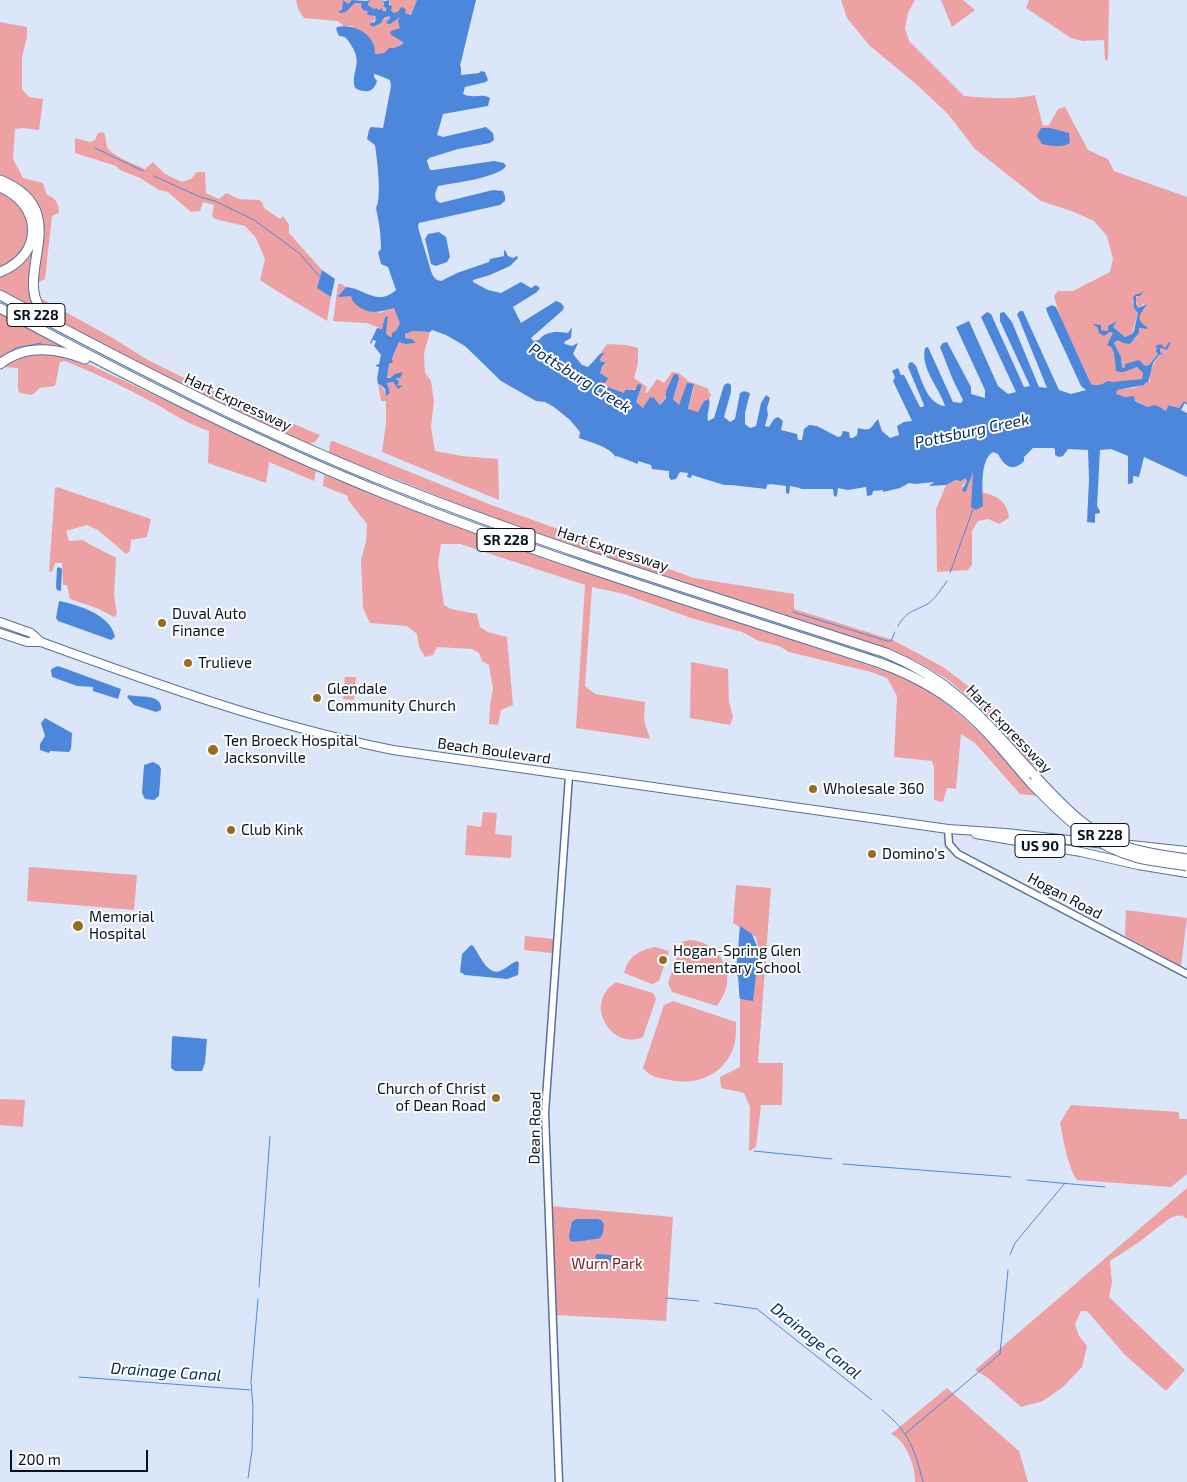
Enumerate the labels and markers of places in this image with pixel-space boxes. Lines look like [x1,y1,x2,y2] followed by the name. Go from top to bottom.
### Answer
[172,605,247,640] place label: Duval Auto Finance
[156,617,168,629] marker: Duval Auto Finance
[198,654,252,672] place label: Trulieve
[182,657,194,669] marker: Trulieve
[327,680,456,715] place label: Glendale Community Church
[311,692,323,704] marker: Glendale Community Church
[224,732,358,767] place label: Ten Broeck Hospital Jacksonville
[206,743,220,757] marker: Ten Broeck Hospital Jacksonville
[823,780,925,798] place label: Wholesale 360
[807,783,819,795] marker: Wholesale 360
[241,821,303,839] place label: Club Kink
[225,824,237,836] marker: Club Kink
[882,845,945,863] place label: Domino's
[866,848,878,860] marker: Domino's
[89,908,154,943] place label: Memorial Hospital
[71,919,85,933] marker: Memorial Hospital
[673,942,801,977] place label: Hogan-Spring Glen Elementary School
[657,954,669,966] marker: Hogan-Spring Glen Elementary School
[377,1080,486,1115] place label: Church of Christ of Dean Road
[490,1092,502,1104] marker: Church of Christ of Dean Road

